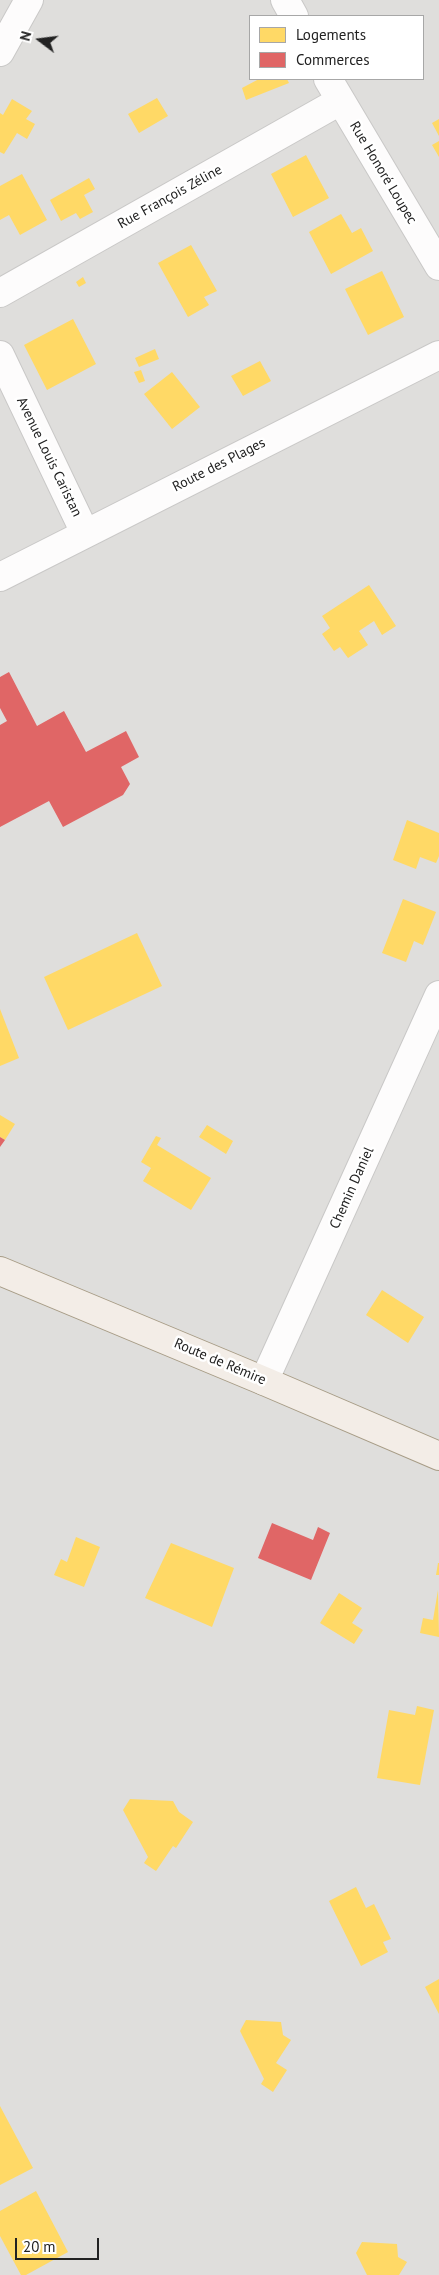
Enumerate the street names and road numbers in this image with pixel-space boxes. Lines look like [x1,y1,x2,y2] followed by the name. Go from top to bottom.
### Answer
[346,119,420,227] street label: Rue Honoré Loupec
[115,161,225,233] street label: Rue François Zéline
[13,395,85,519] street label: Avenue Louis Caristan
[170,434,268,496] street label: Route des Plages
[326,1144,378,1232] street label: Chemin Daniel
[171,1335,269,1389] street label: Route de Rémire

